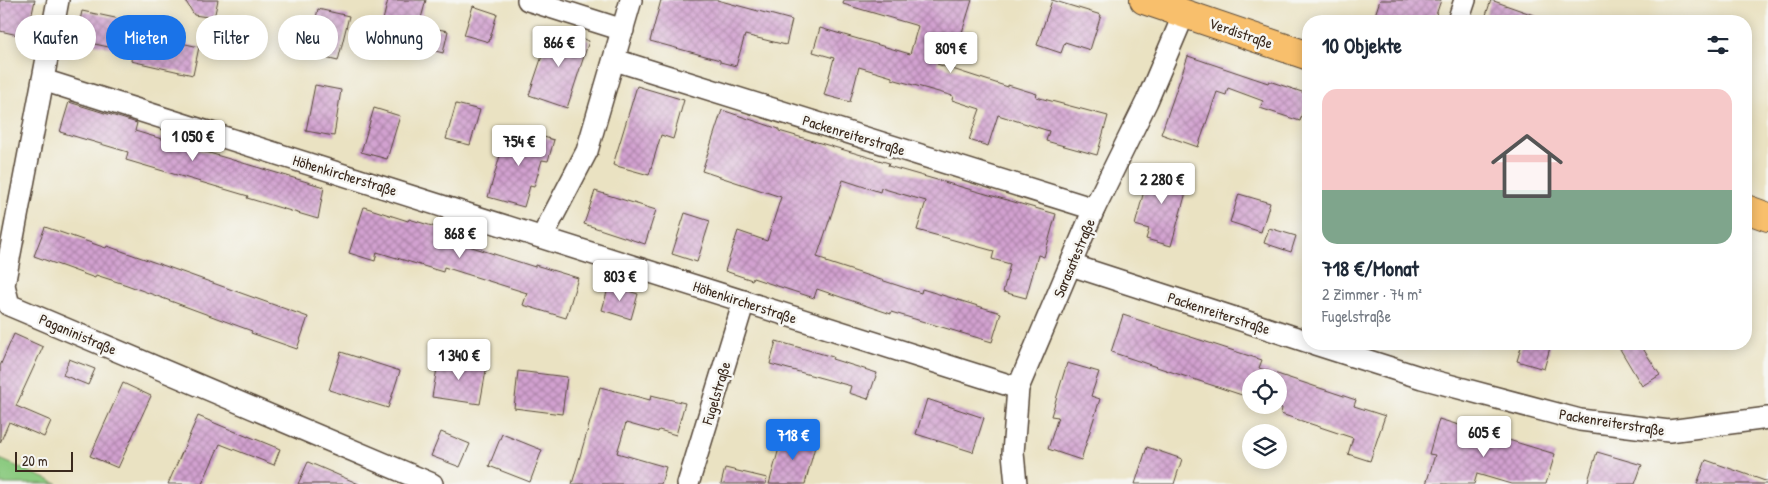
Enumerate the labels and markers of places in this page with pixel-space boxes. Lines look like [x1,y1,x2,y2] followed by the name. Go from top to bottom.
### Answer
[524,26,594,68] pin: 866 €
[916,32,986,74] pin: 809 €
[147,120,239,162] pin: 1 050 €
[484,124,554,167] pin: 754 €
[1116,162,1208,205] pin: 2 280 €
[425,216,495,259] pin: 868 €
[585,260,655,302] pin: 803 €
[413,338,505,381] pin: 1 340 €
[1449,416,1519,458] pin: 605 €
[758,418,828,461] pin: 718 €

